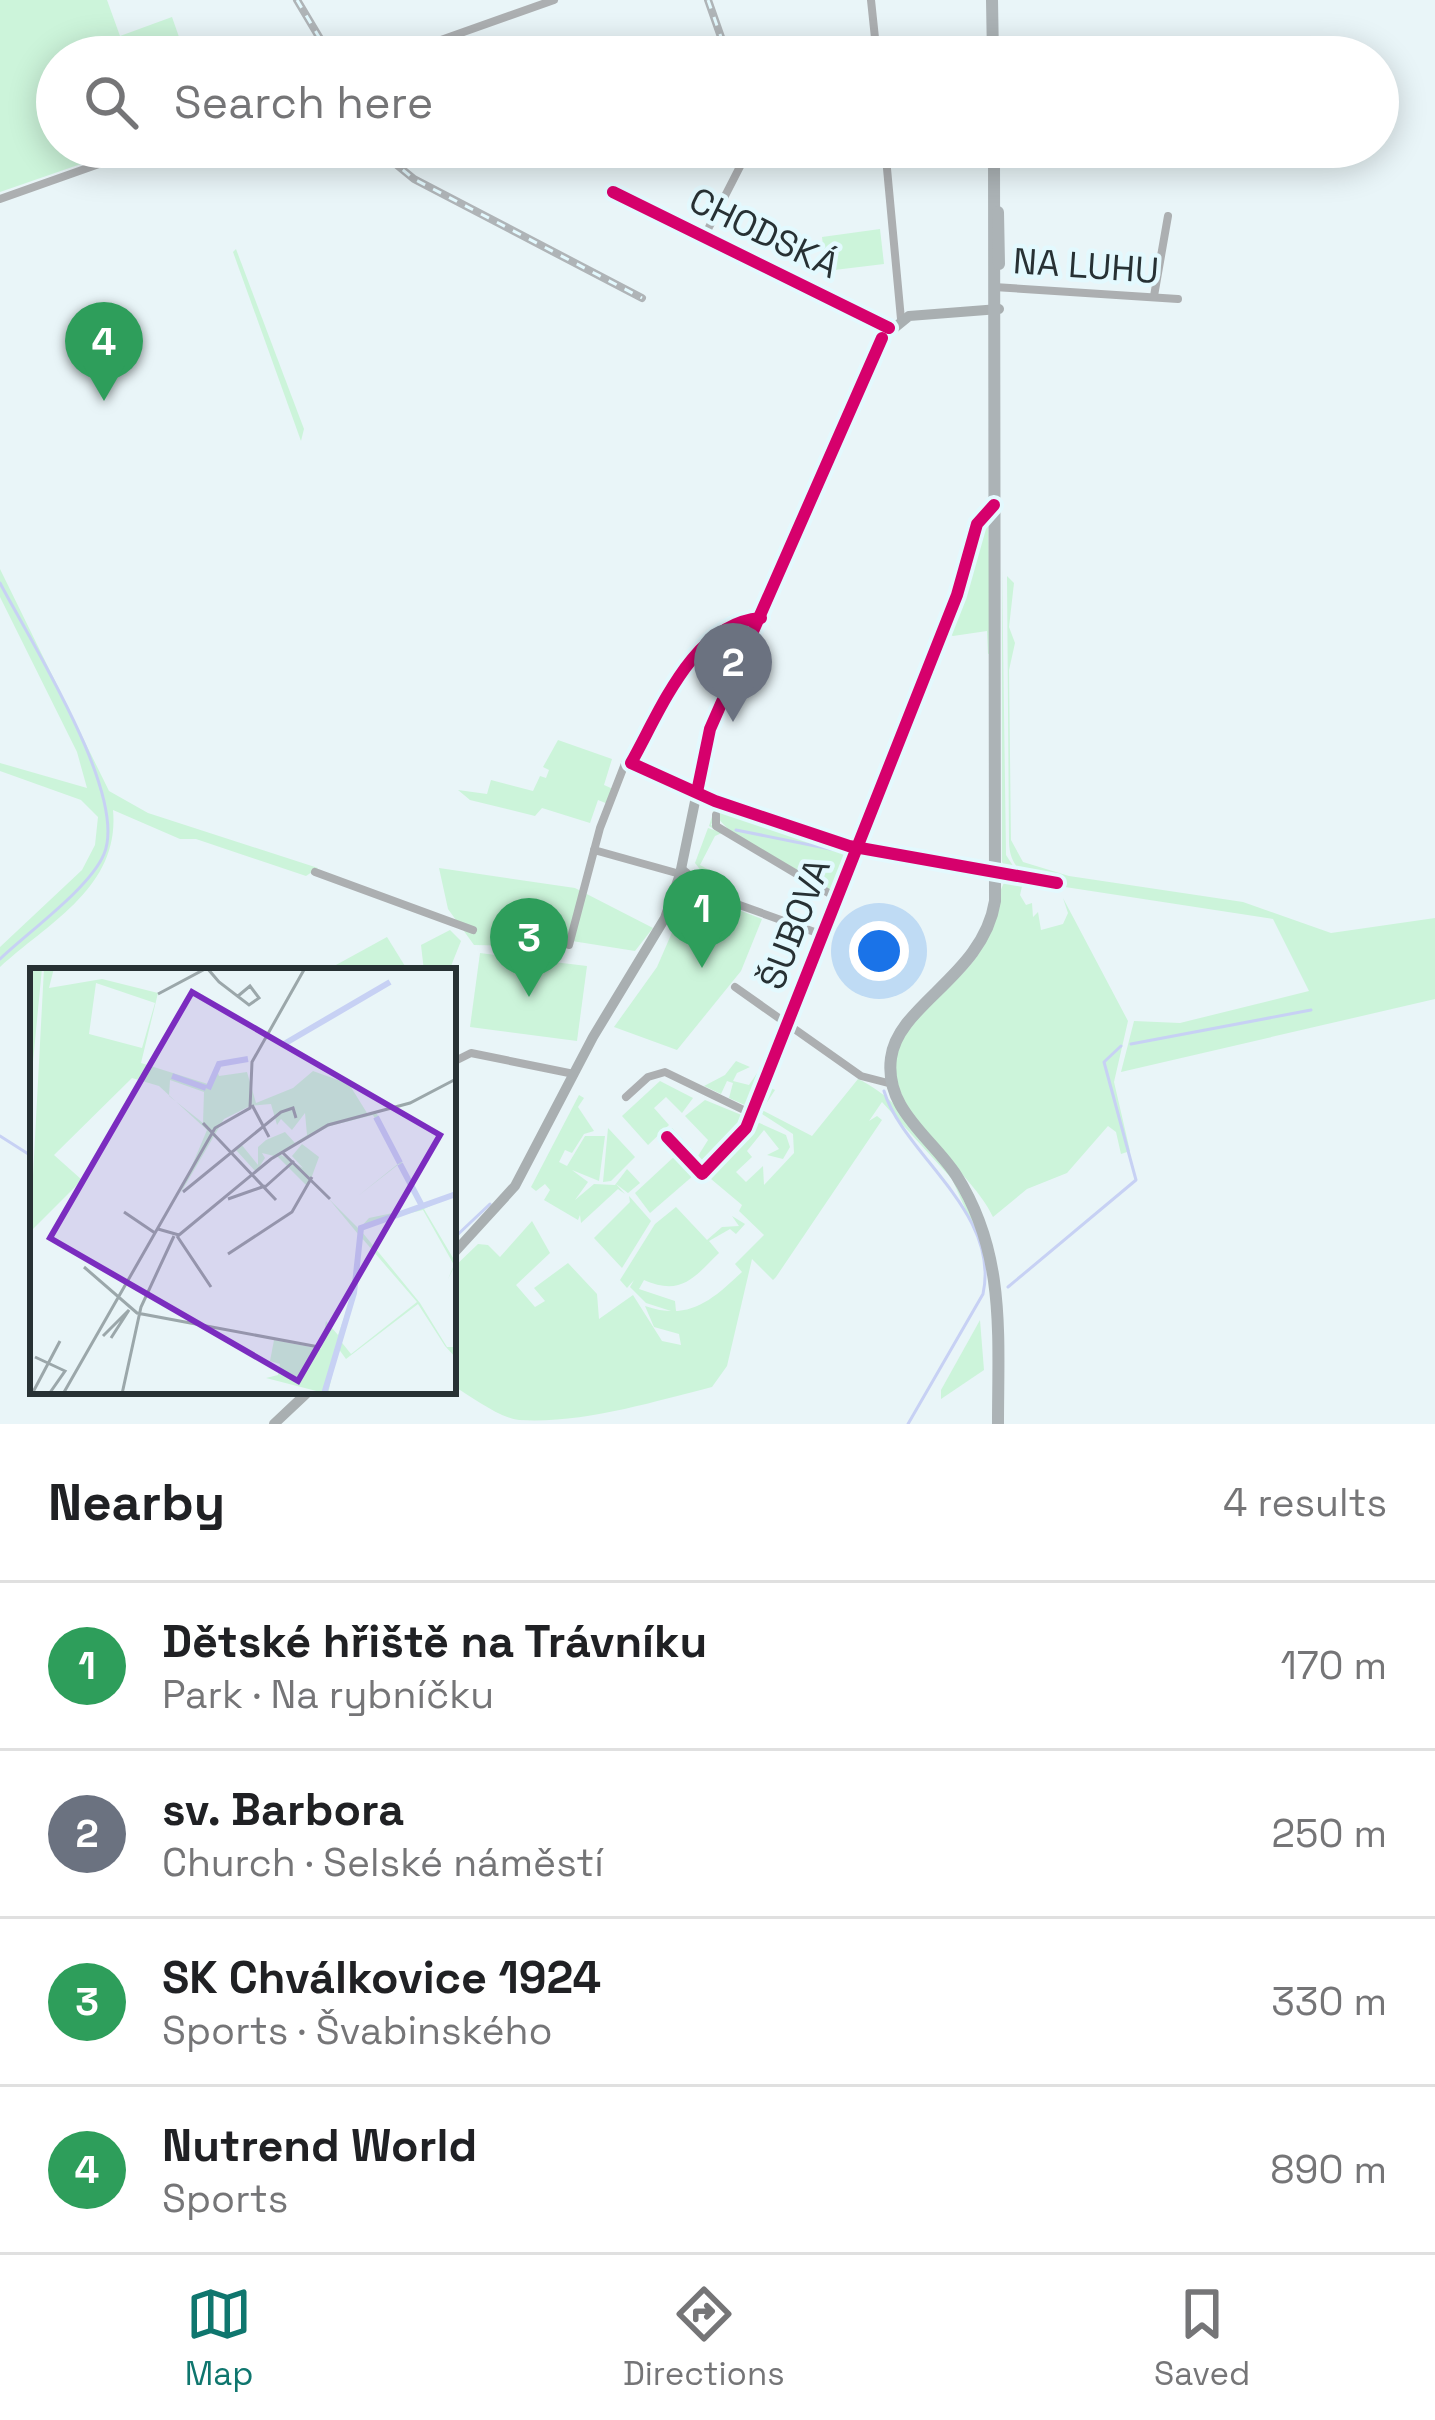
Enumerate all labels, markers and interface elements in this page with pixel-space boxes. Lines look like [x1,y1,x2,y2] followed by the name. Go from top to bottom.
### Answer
[36,36,1399,168] search box
[78,69,144,135] icon: search
[174,74,433,131] text: Search here
[682,177,846,289] street label: CHODSKÁ
[1012,238,1160,294] street label: NA LUHU
[65,302,143,401] pin: 4
[694,623,772,722] pin: 2
[749,852,841,996] street label: ŠUBOVA
[663,869,741,968] pin: 1
[490,898,568,997] pin: 3
[849,921,909,981] your location
[30,968,456,1394] inset map
[48,1470,225,1535] text: Nearby
[1223,1478,1387,1527] text: 4 results
[162,1613,707,1670] text: Dětské hřiště na Trávníku
[78,1641,96,1690] text: 1
[1280,1641,1387,1690] text: 170 m
[162,1670,494,1719] text: Park · Na rybníčku
[162,1781,404,1838] text: sv. Barbora
[75,1809,99,1858] text: 2
[1272,1809,1387,1858] text: 250 m
[162,1838,604,1887] text: Church · Selské náměstí
[162,1949,601,2006] text: SK Chválkovice 1924
[75,1977,99,2026] text: 3
[1271,1977,1387,2026] text: 330 m
[162,2006,553,2055] text: Sports · Švabinského
[162,2117,477,2174] text: Nutrend World
[75,2145,99,2194] text: 4
[1270,2145,1387,2194] text: 890 m
[162,2174,288,2223] text: Sports
[185,2281,253,2395] tab: Map
[623,2281,785,2395] tab: Directions
[1154,2281,1250,2395] tab: Saved

